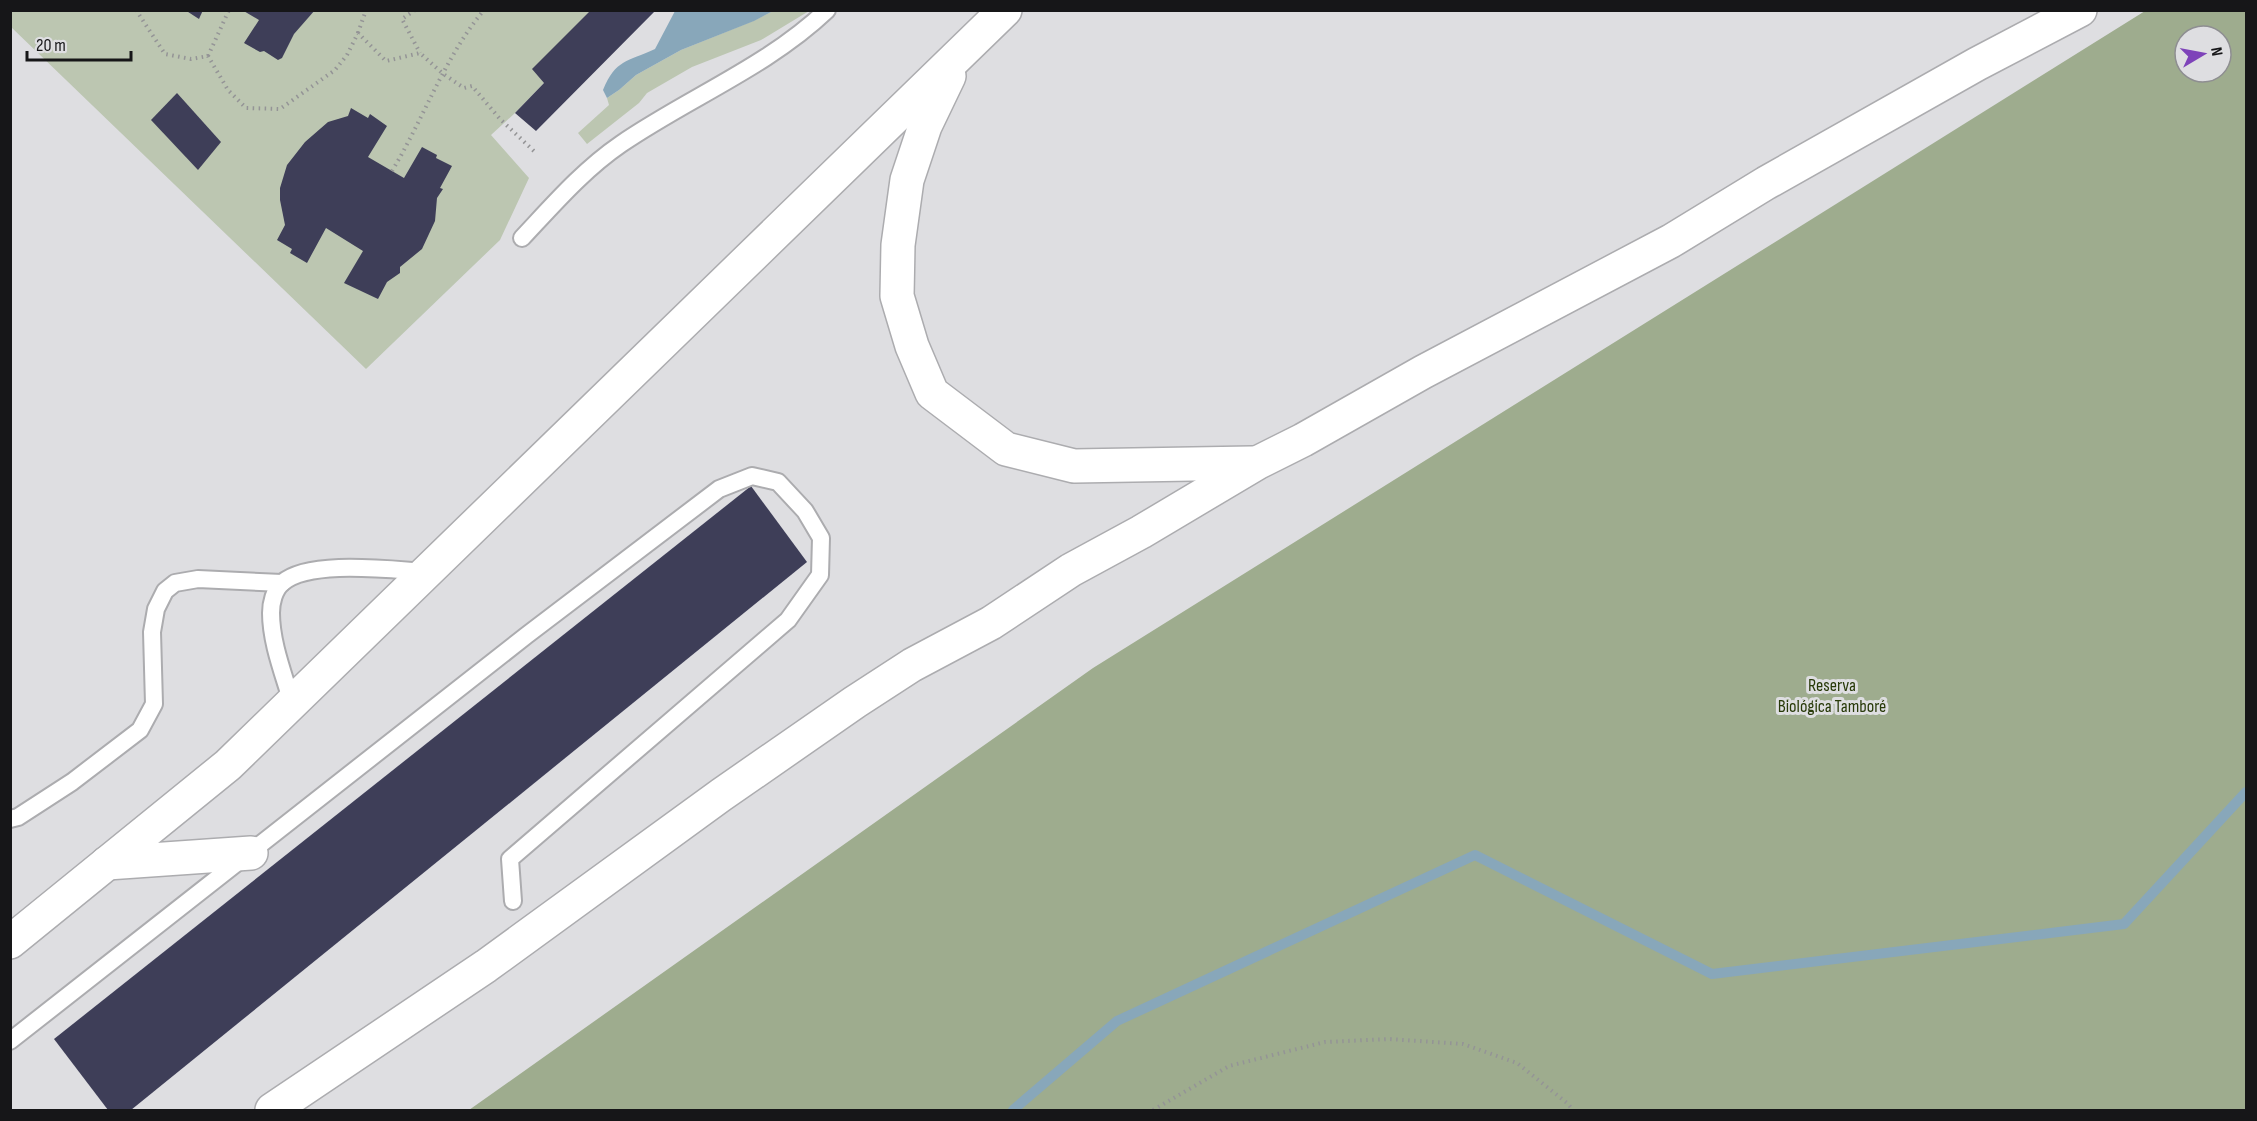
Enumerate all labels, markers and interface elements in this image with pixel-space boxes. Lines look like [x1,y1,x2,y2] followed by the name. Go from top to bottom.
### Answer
[27,24,130,62] scale bar
[2173,24,2233,84] north arrow
[36,35,66,56] text: 20 m
[2206,46,2226,58] text: N
[1778,675,1886,717] park label: Reserva Biológica Tamboré

